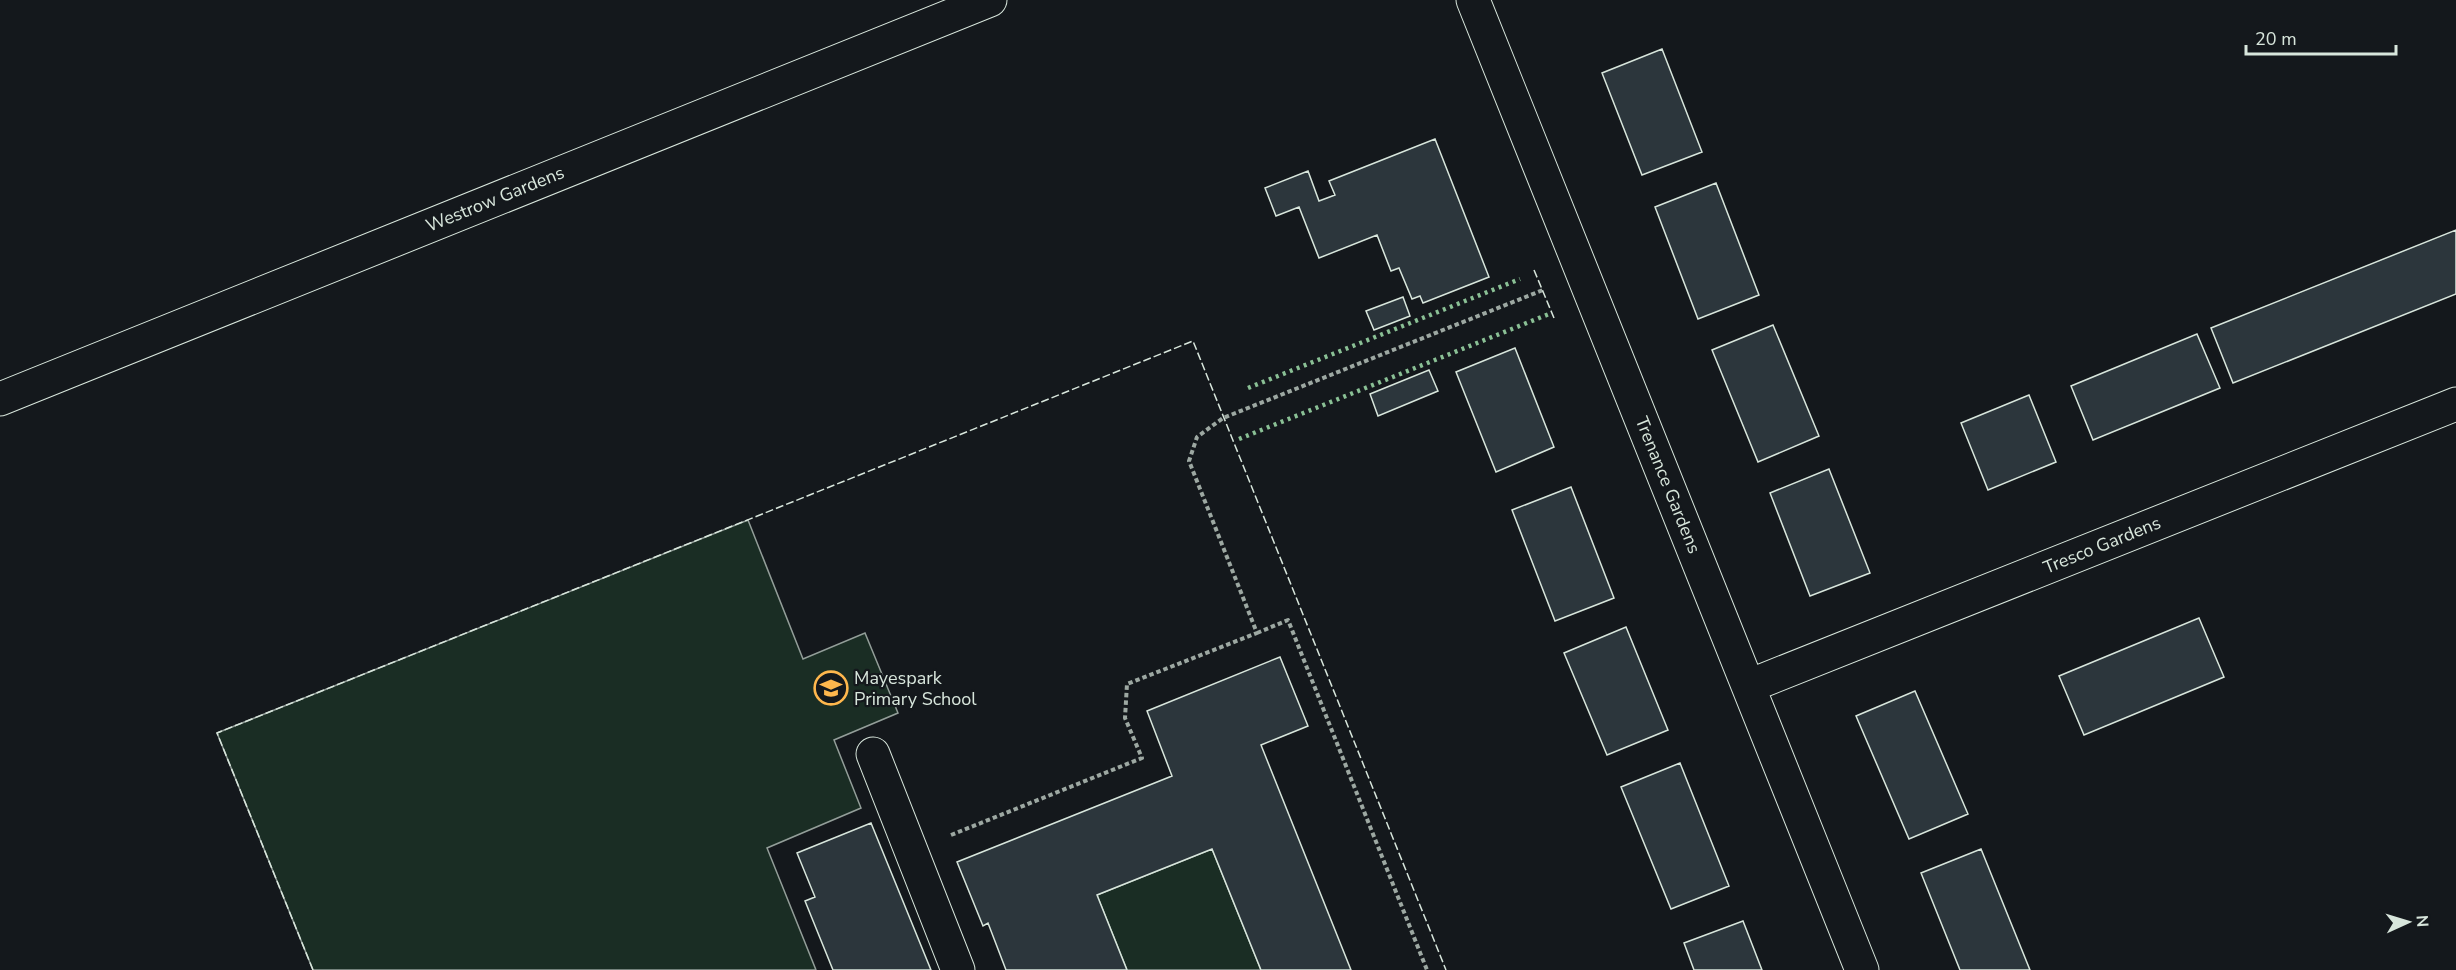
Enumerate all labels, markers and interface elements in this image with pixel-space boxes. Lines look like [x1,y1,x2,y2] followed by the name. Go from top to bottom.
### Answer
[2246,18,2396,56] scale bar
[2255,27,2297,51] text: 20 m
[422,160,568,238] street label: Westrow Gardens
[1630,413,1706,557] street label: Trenance Gardens
[2040,511,2164,579] street label: Tresco Gardens
[854,666,977,711] place label: Mayespark Primary School
[813,670,849,706] school or university icon: Mayespark Primary School
[2378,892,2438,952] north arrow
[2411,914,2433,928] text: N

